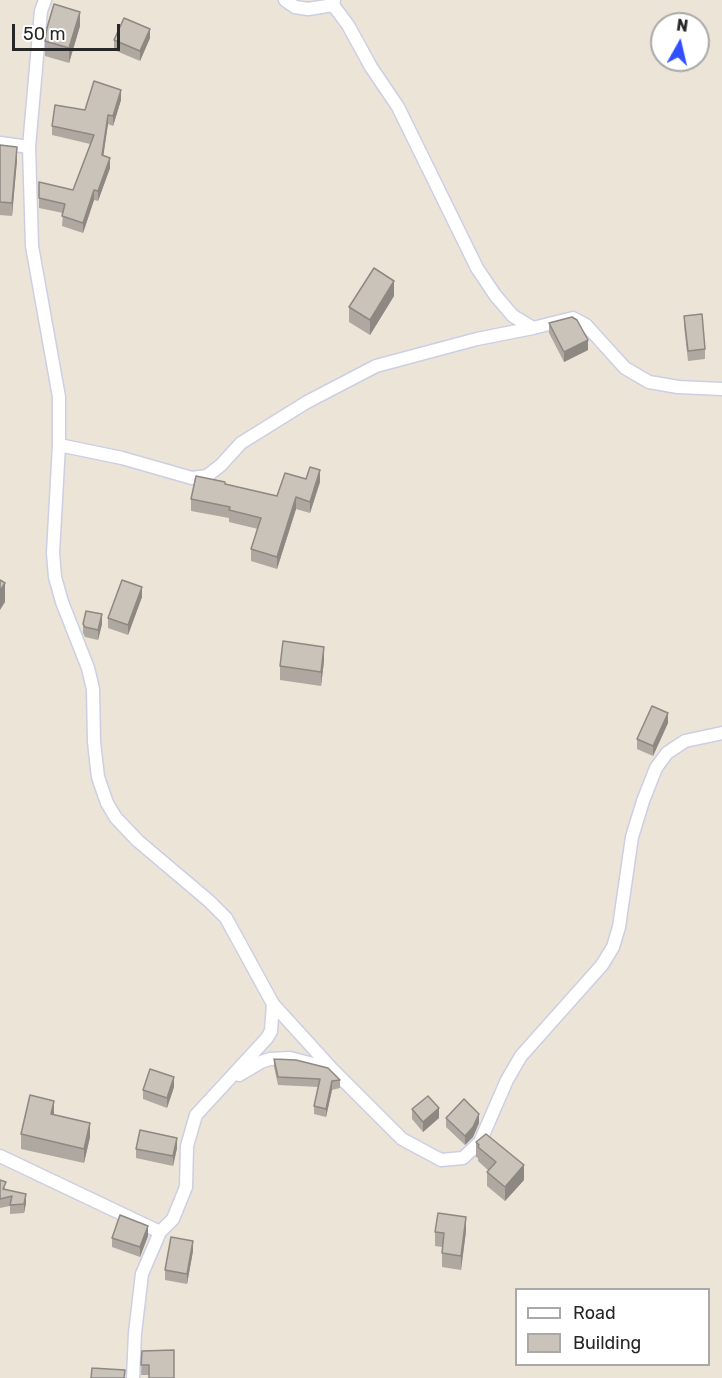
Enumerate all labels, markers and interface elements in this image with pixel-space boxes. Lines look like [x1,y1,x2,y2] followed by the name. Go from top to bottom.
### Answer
[15,12,123,50] scale bar
[650,12,710,72] north arrow
[675,15,689,36] text: N
[23,23,66,45] text: 50 m
[515,1288,710,1366] legend
[573,1302,616,1324] text: Road
[573,1332,641,1354] text: Building

